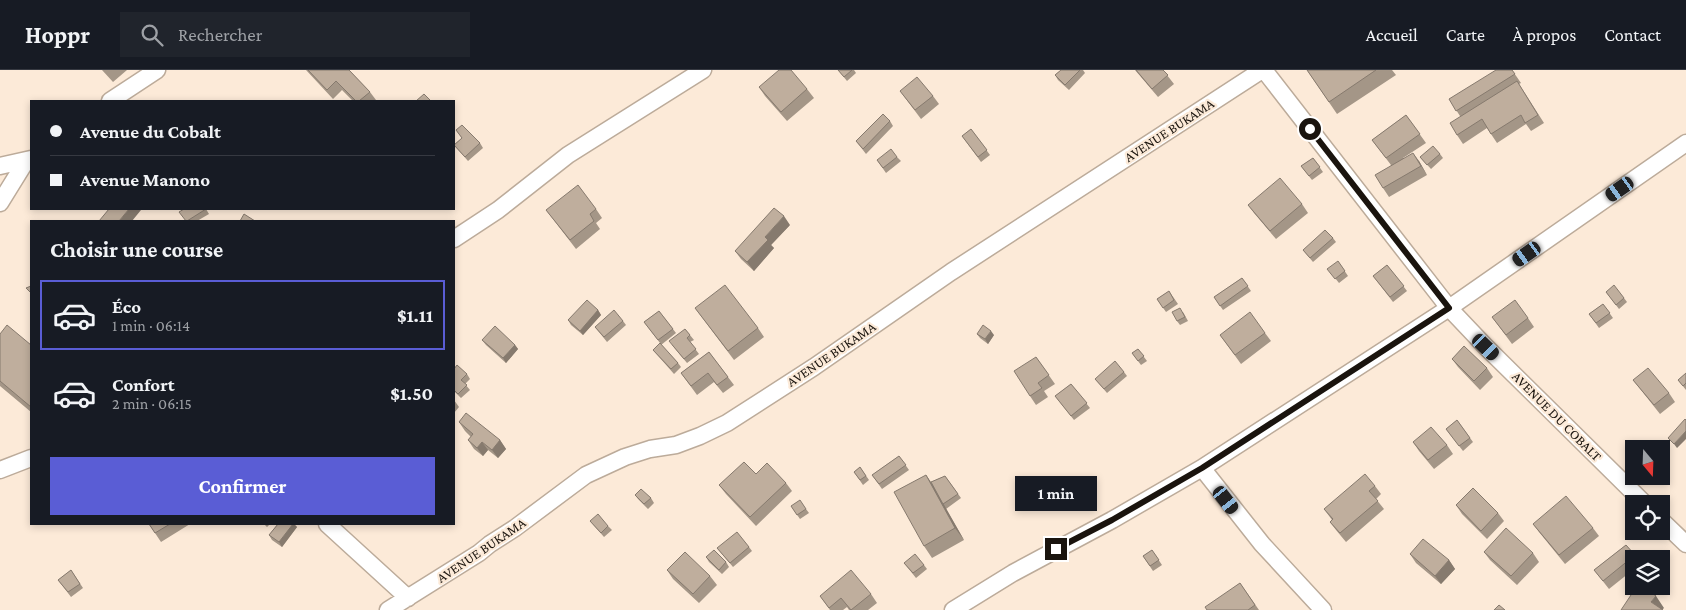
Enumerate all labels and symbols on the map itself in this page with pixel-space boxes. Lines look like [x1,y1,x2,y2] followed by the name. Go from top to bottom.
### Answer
[1121,95,1217,165] street label: AVENUE BUKAMA
[1299,118,1321,140] route start
[1603,174,1636,204] car
[1510,239,1543,269] car
[783,318,879,390] street label: AVENUE BUKAMA
[1470,331,1502,363] car
[1509,368,1605,464] street label: AVENUE DU COBALT
[1625,440,1670,485] north arrow
[1015,476,1097,512] callout: 1 min
[1210,484,1241,516] car
[433,514,529,586] street label: AVENUE BUKAMA
[1045,538,1067,560] route end

